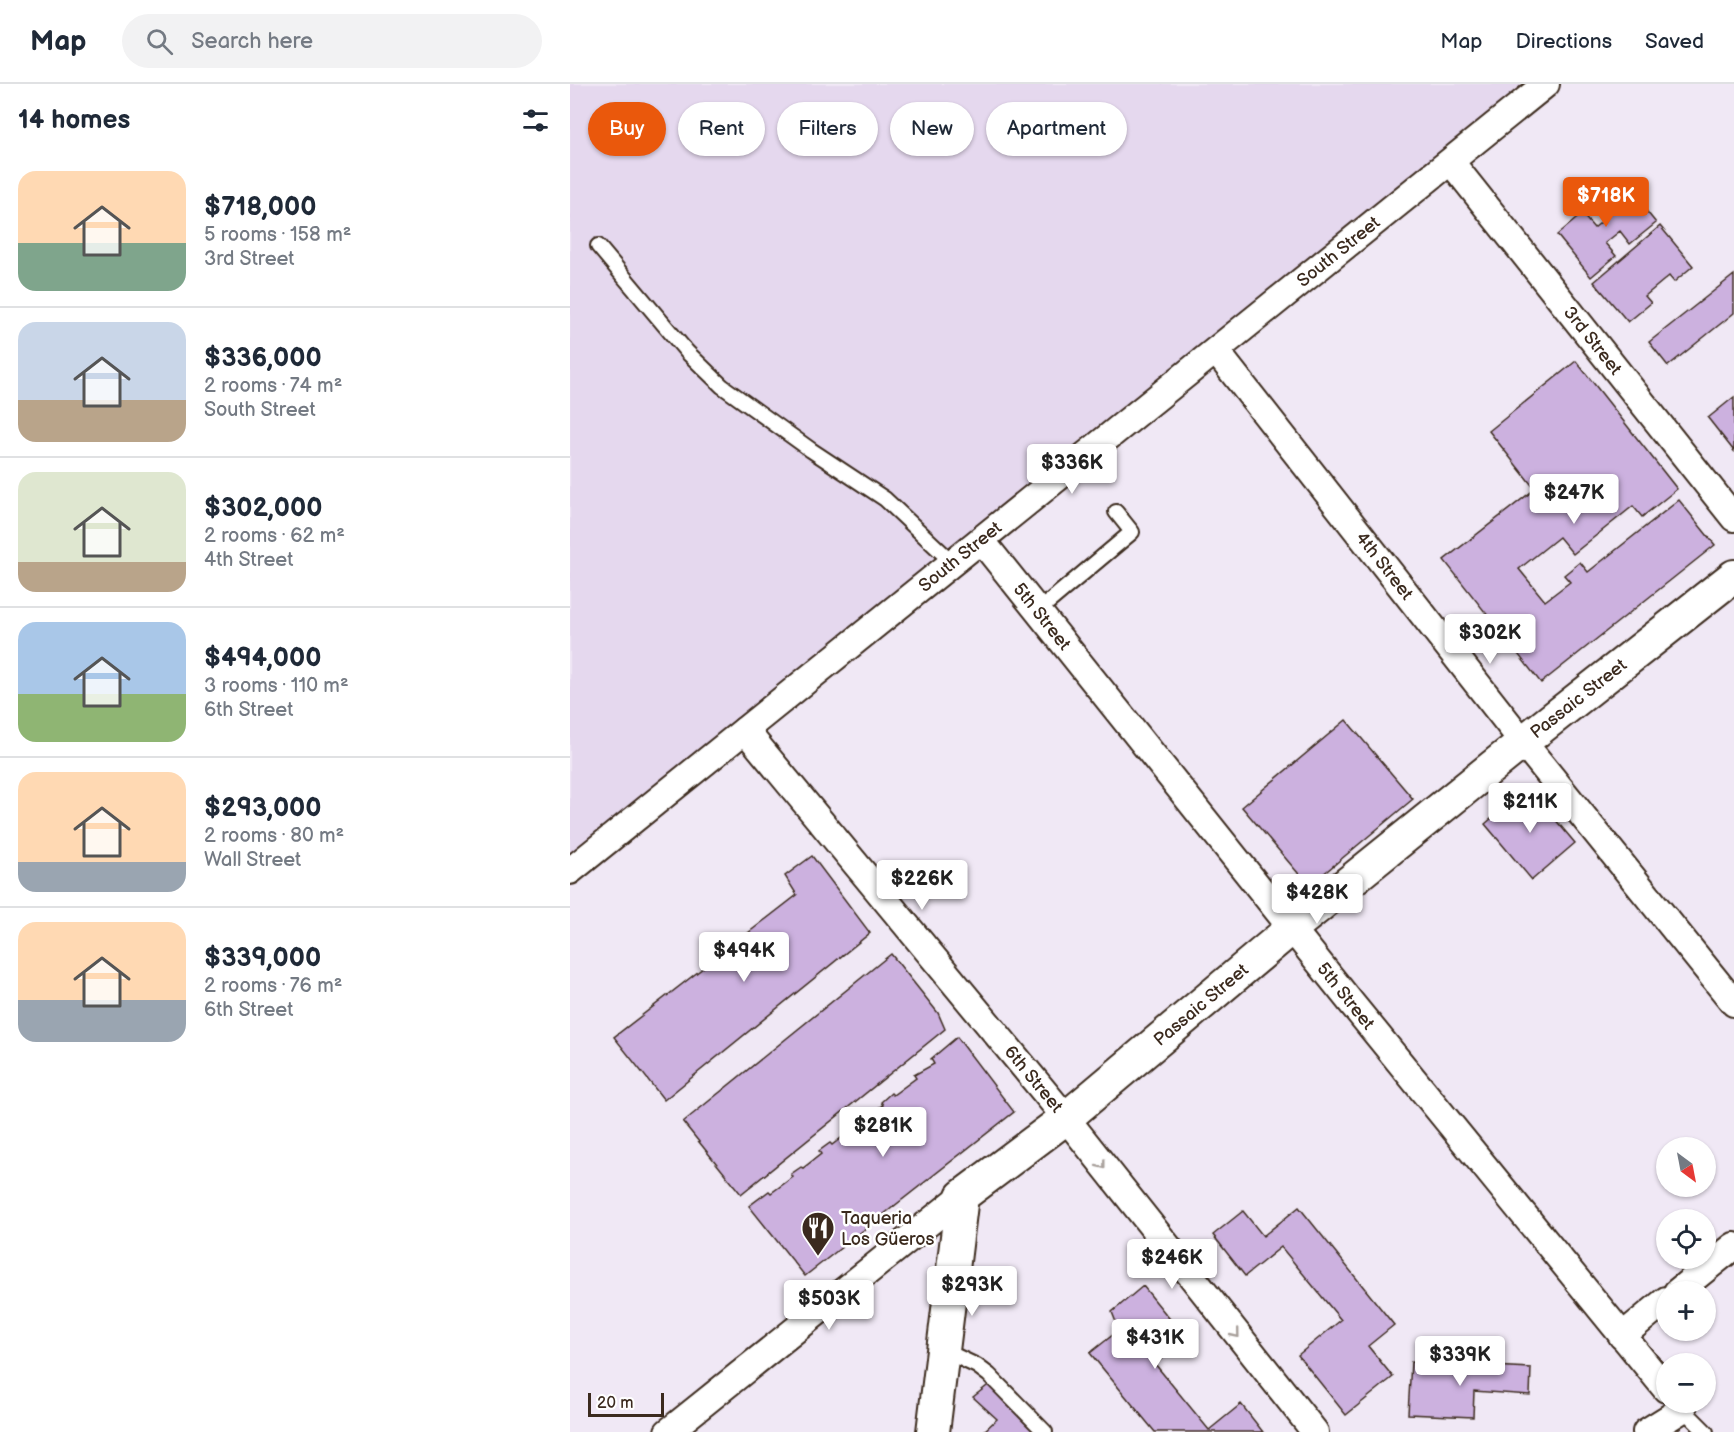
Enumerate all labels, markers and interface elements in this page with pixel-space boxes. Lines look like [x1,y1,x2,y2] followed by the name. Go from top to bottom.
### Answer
[122,14,542,68] search box
[30,25,86,58] text: Map
[143,25,176,58] icon: search
[191,28,313,55] text: Search here
[1440,29,1483,54] text: Map
[1516,29,1612,54] text: Directions
[1645,29,1704,54] text: Saved
[588,102,666,156] chip: Buy
[678,102,765,156] chip: Rent
[777,102,878,156] chip: Filters
[890,102,974,156] chip: New
[986,102,1127,156] chip: Apartment
[519,104,552,137] icon: filters
[18,105,130,136] text: 14 homes
[1564,177,1648,228] pin: $718K
[1577,184,1635,208] text: $718K
[204,192,316,223] text: $718,000
[66,195,138,267] icon: home
[1293,211,1384,291] street label: South Street
[204,223,351,247] text: 5 rooms · 158 m²
[204,247,295,271] text: 3rd Street
[1559,302,1627,379] street label: 3rd Street
[204,343,322,374] text: $336,000
[66,346,138,418] icon: home
[204,374,342,398] text: 2 rooms · 74 m²
[204,398,316,422] text: South Street
[1030,444,1114,495] pin: $336K
[1041,451,1103,475] text: $336K
[1532,474,1616,525] pin: $247K
[1544,481,1604,505] text: $247K
[204,493,322,524] text: $302,000
[66,496,138,568] icon: home
[914,517,1006,596] street label: South Street
[204,524,345,548] text: 2 rooms · 62 m²
[1351,528,1418,604] street label: 4th Street
[204,548,293,572] text: 4th Street
[1009,579,1076,655] street label: 5th Street
[1448,614,1532,665] pin: $302K
[1459,621,1521,645] text: $302K
[204,643,321,674] text: $494,000
[66,646,138,718] icon: home
[1526,654,1631,743] street label: Passaic Street
[204,674,349,698] text: 3 rooms · 110 m²
[204,698,293,722] text: 6th Street
[1488,783,1572,834] pin: $211K
[1502,790,1558,814] text: $211K
[204,793,322,824] text: $293,000
[66,796,138,868] icon: home
[204,824,344,848] text: 2 rooms · 80 m²
[204,848,301,872] text: Wall Street
[880,860,964,911] pin: $226K
[891,867,953,891] text: $226K
[1275,874,1359,925] pin: $428K
[1286,881,1348,905] text: $428K
[702,932,786,983] pin: $494K
[713,939,775,963] text: $494K
[204,943,321,974] text: $339,000
[66,946,138,1018] icon: home
[1313,958,1379,1034] street label: 5th Street
[1149,959,1253,1050] street label: Passaic Street
[204,974,342,998] text: 2 rooms · 76 m²
[204,998,293,1022] text: 6th Street
[1000,1041,1068,1117] street label: 6th Street
[841,1107,925,1158] pin: $281K
[853,1114,913,1138] text: $281K
[1656,1137,1716,1197] north arrow
[1656,1137,1716,1413] map controls
[1094,1158,1105,1169] one-way arrow
[841,1208,934,1250] place label: Taqueria Los Güeros
[1656,1209,1716,1269] button: locate
[800,1210,836,1257] restaurant icon: Taqueria Los Güeros
[1130,1239,1214,1290] pin: $246K
[1141,1246,1203,1270] text: $246K
[930,1266,1014,1317] pin: $293K
[941,1273,1003,1297] text: $293K
[787,1280,871,1331] pin: $503K
[1656,1281,1716,1341] button: +
[798,1287,860,1311] text: $503K
[1113,1319,1197,1370] pin: $431K
[1126,1326,1184,1350] text: $431K
[1228,1327,1239,1338] one-way arrow
[1418,1336,1502,1387] pin: $339K
[1429,1343,1491,1367] text: $339K
[1656,1353,1716,1413] button: −
[588,1390,664,1418] scale bar
[597,1394,633,1413] text: 20 m

